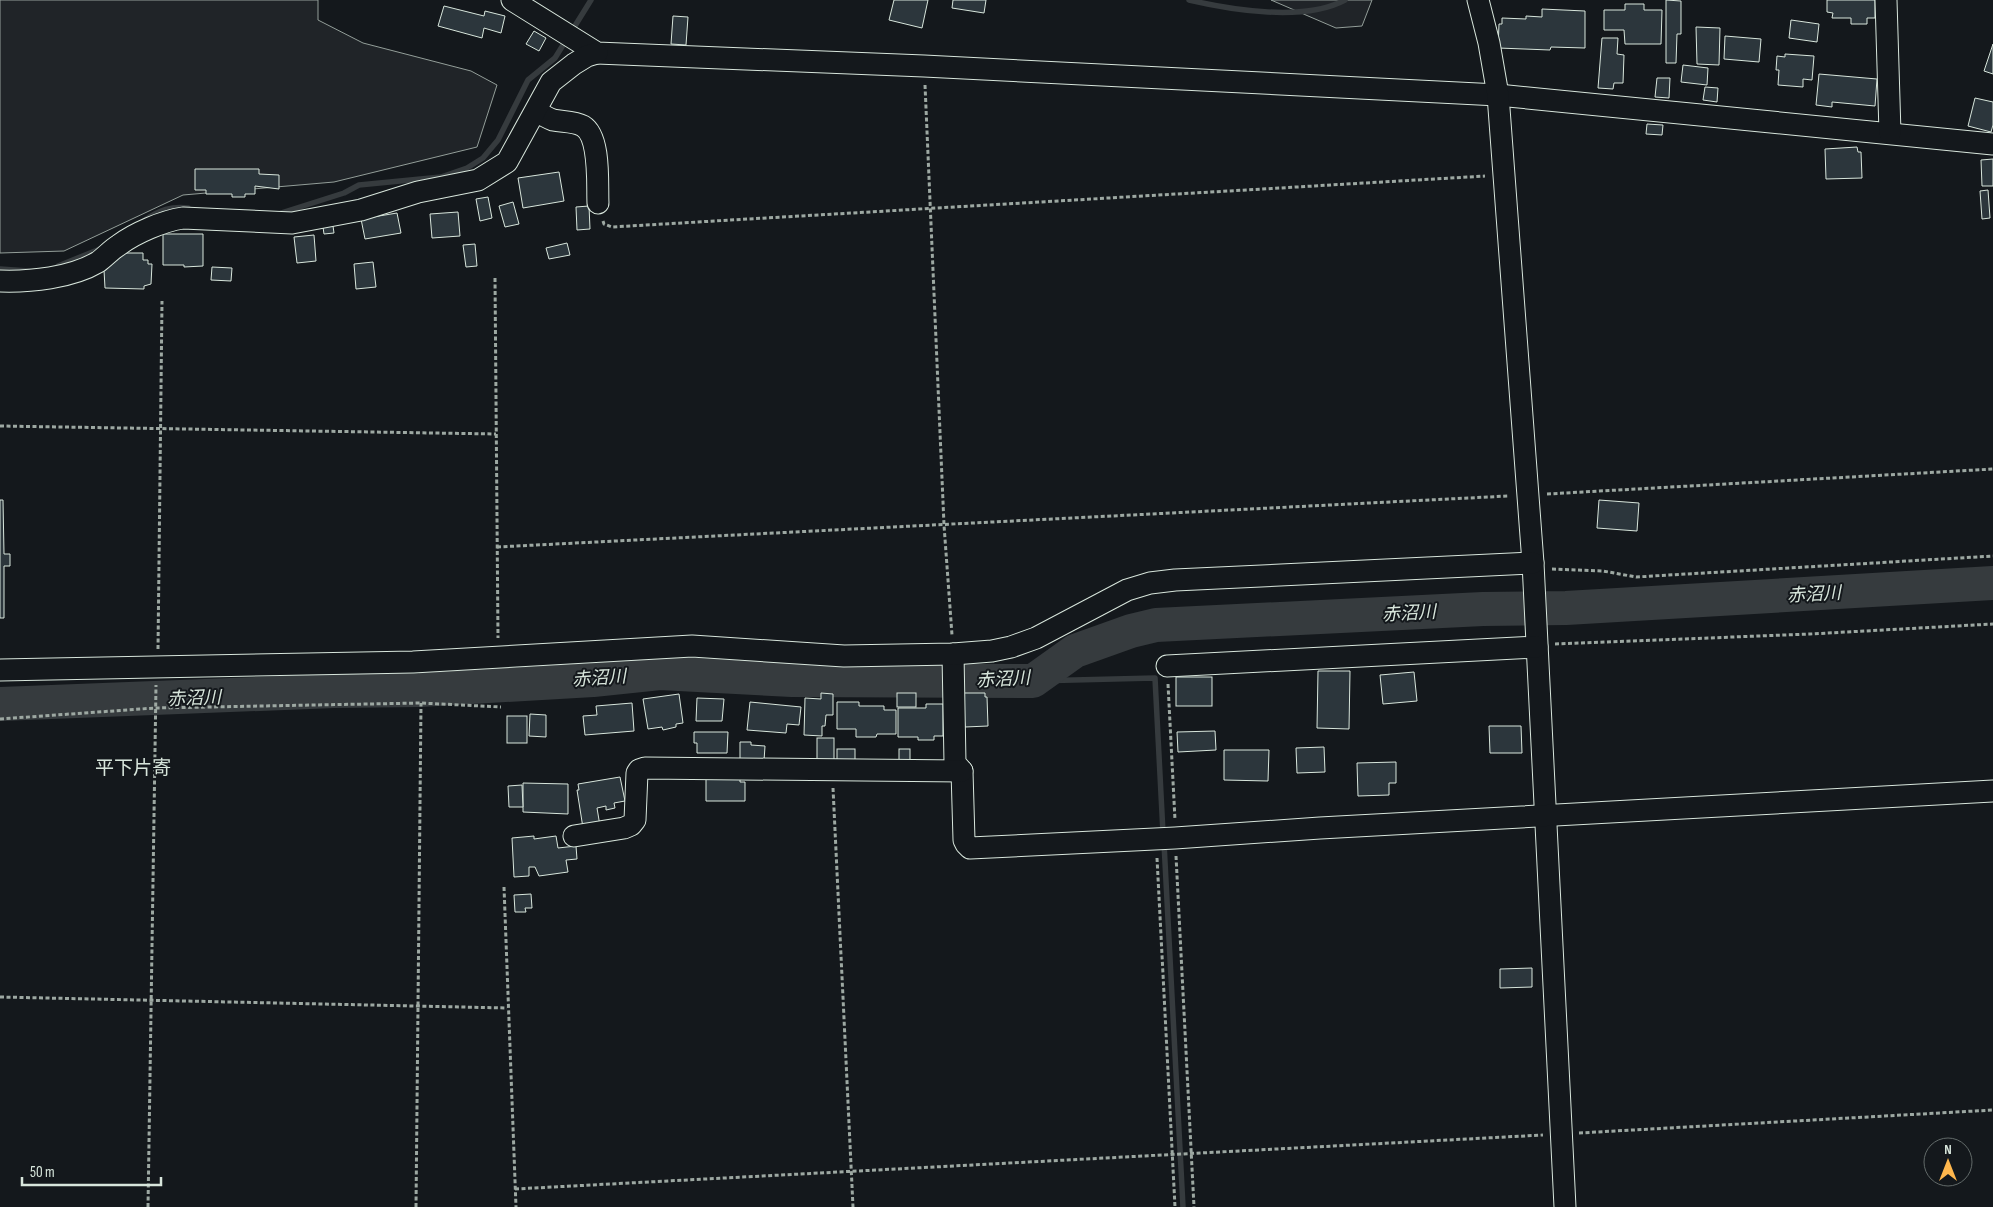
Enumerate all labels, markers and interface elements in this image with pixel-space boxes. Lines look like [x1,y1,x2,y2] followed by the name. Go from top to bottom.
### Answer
[1787,582,1844,606] water label: 赤沼川
[1382,601,1439,625] water label: 赤沼川
[571,666,629,691] water label: 赤沼川
[976,667,1033,691] water label: 赤沼川
[167,687,223,710] water label: 赤沼川
[95,757,171,780] district label: 平下片寄
[1923,1137,1973,1187] north arrow
[1944,1141,1952,1158] text: N
[22,1154,161,1186] scale bar
[30,1163,55,1182] text: 50 m

